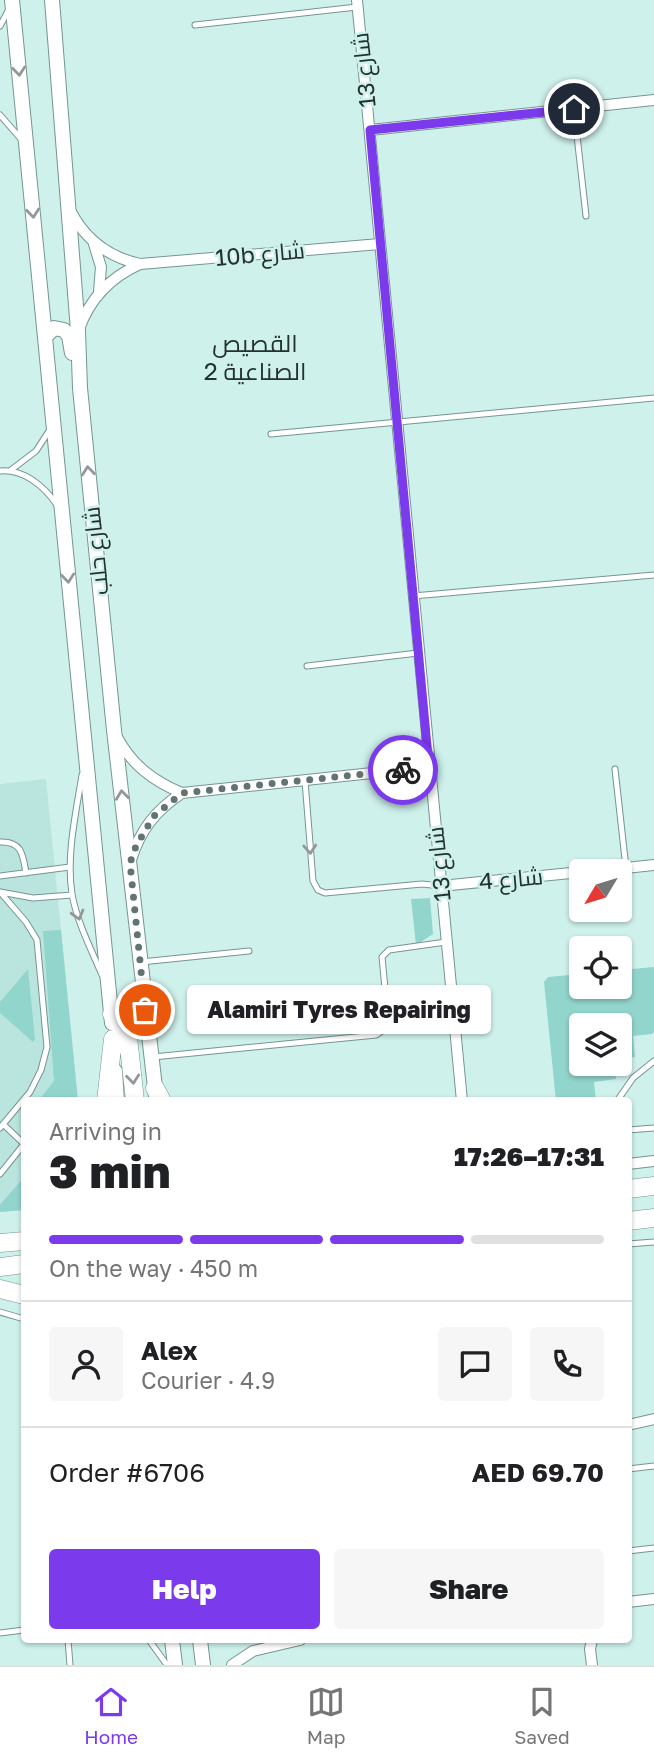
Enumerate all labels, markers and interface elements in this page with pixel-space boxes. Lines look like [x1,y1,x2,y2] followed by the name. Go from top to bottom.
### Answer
[345,31,384,109] street label: شارع 13
[11,66,26,77] one-way arrow
[544,79,604,139] pin
[555,90,593,128] icon: home
[26,207,41,219] one-way arrow
[214,235,306,274] street label: 10b شارع
[204,328,306,385] district label: القصيص الصناعية 2
[81,465,96,476] one-way arrow
[76,505,117,597] street label: شارع حلب
[61,572,76,584] one-way arrow
[368,735,438,805] courier
[384,751,422,789] icon: bike
[114,789,129,801] one-way arrow
[420,825,459,903] street label: شارع 13
[302,844,317,855] one-way arrow
[569,859,632,922] north arrow
[569,859,632,1076] map controls
[478,861,544,898] street label: شارع 4
[70,909,85,921] one-way arrow
[569,936,632,999] button: locate
[115,980,175,1040] pin
[187,986,492,1034] callout: Alamiri Tyres Repairing
[126,991,164,1029] icon: bag
[207,995,471,1023] text: Alamiri Tyres Repairing
[569,1013,632,1076] button: layers
[125,1074,140,1085] one-way arrow
[49,1117,162,1145] text: Arriving in
[454,1141,604,1172] text: 17:26–17:31
[49,1143,171,1198] text: 3 min
[49,1254,258,1282] text: On the way · 450 m
[49,1327,123,1401] button: person
[438,1327,512,1401] button: chat
[530,1327,604,1401] button: phone
[141,1335,198,1366] text: Alex
[141,1366,275,1394] text: Courier · 4.9
[49,1457,205,1488] text: Order #6706
[472,1457,604,1488] text: AED 69.70
[49,1549,320,1629] button: Help
[334,1549,604,1629] button: Share
[84,1683,138,1748] tab: Home
[307,1683,345,1748] tab: Map
[514,1683,570,1748] tab: Saved

